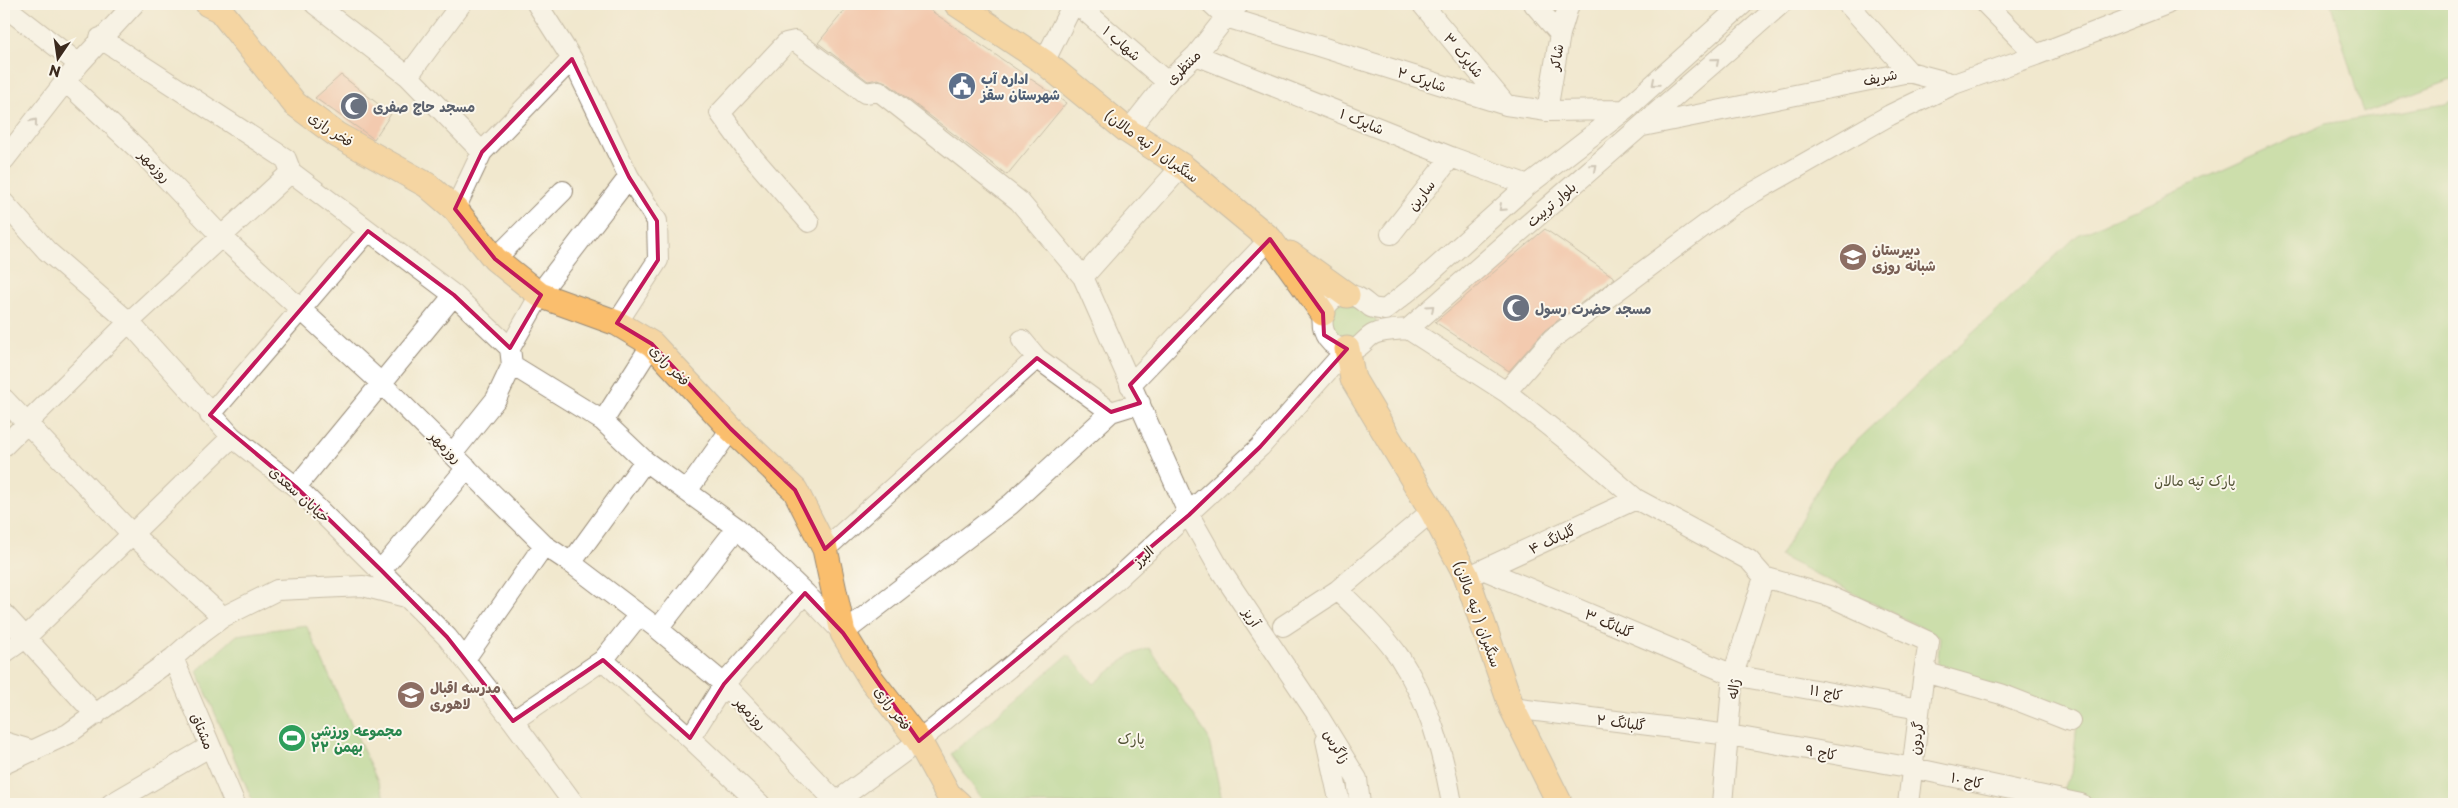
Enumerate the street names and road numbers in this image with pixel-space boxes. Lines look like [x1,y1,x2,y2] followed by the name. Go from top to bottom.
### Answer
[1098,20,1146,66] street label: شهاب ۱
[1439,28,1489,82] street label: شاپرک ۳
[1543,42,1569,73] street label: شاکر
[1161,45,1205,89] street label: منتظری
[1395,61,1449,97] street label: شاپرک ۲
[1861,63,1899,91] street label: شریف
[1337,103,1387,139] street label: شاپرک ۱
[1101,105,1203,187] street label: سنگبران ( تپه مالان)
[304,106,358,152] street label: فخر رازی
[133,144,176,187] street label: روزمهر
[1402,175,1440,215] street label: سارین
[1521,176,1581,232] street label: بلوار تربیت
[645,340,695,390] street label: فخر رازی
[424,425,467,468] street label: روزمهر
[265,461,335,527] street label: خیابان سعدی
[1525,519,1579,559] street label: گلبانگ ۴
[1127,541,1158,572] street label: البرز
[1449,558,1507,670] street label: سنگبران ( تپه مالان)
[1237,602,1266,631] street label: آریز
[1581,603,1637,643] street label: گلبانگ ۳
[1722,678,1744,700] street label: ژاله
[1808,679,1844,705] street label: کاج ۱۱
[870,682,916,734] street label: فخر رازی
[729,691,772,734] street label: روزمهر
[186,709,220,753] street label: مشتاق
[1595,709,1647,735] street label: گلبانگ ۲
[1904,720,1928,756] street label: گردون
[1319,725,1355,767] street label: زاگرس
[1804,739,1838,765] street label: کاج ۹
[1949,766,1985,794] street label: کاج ۱۰

